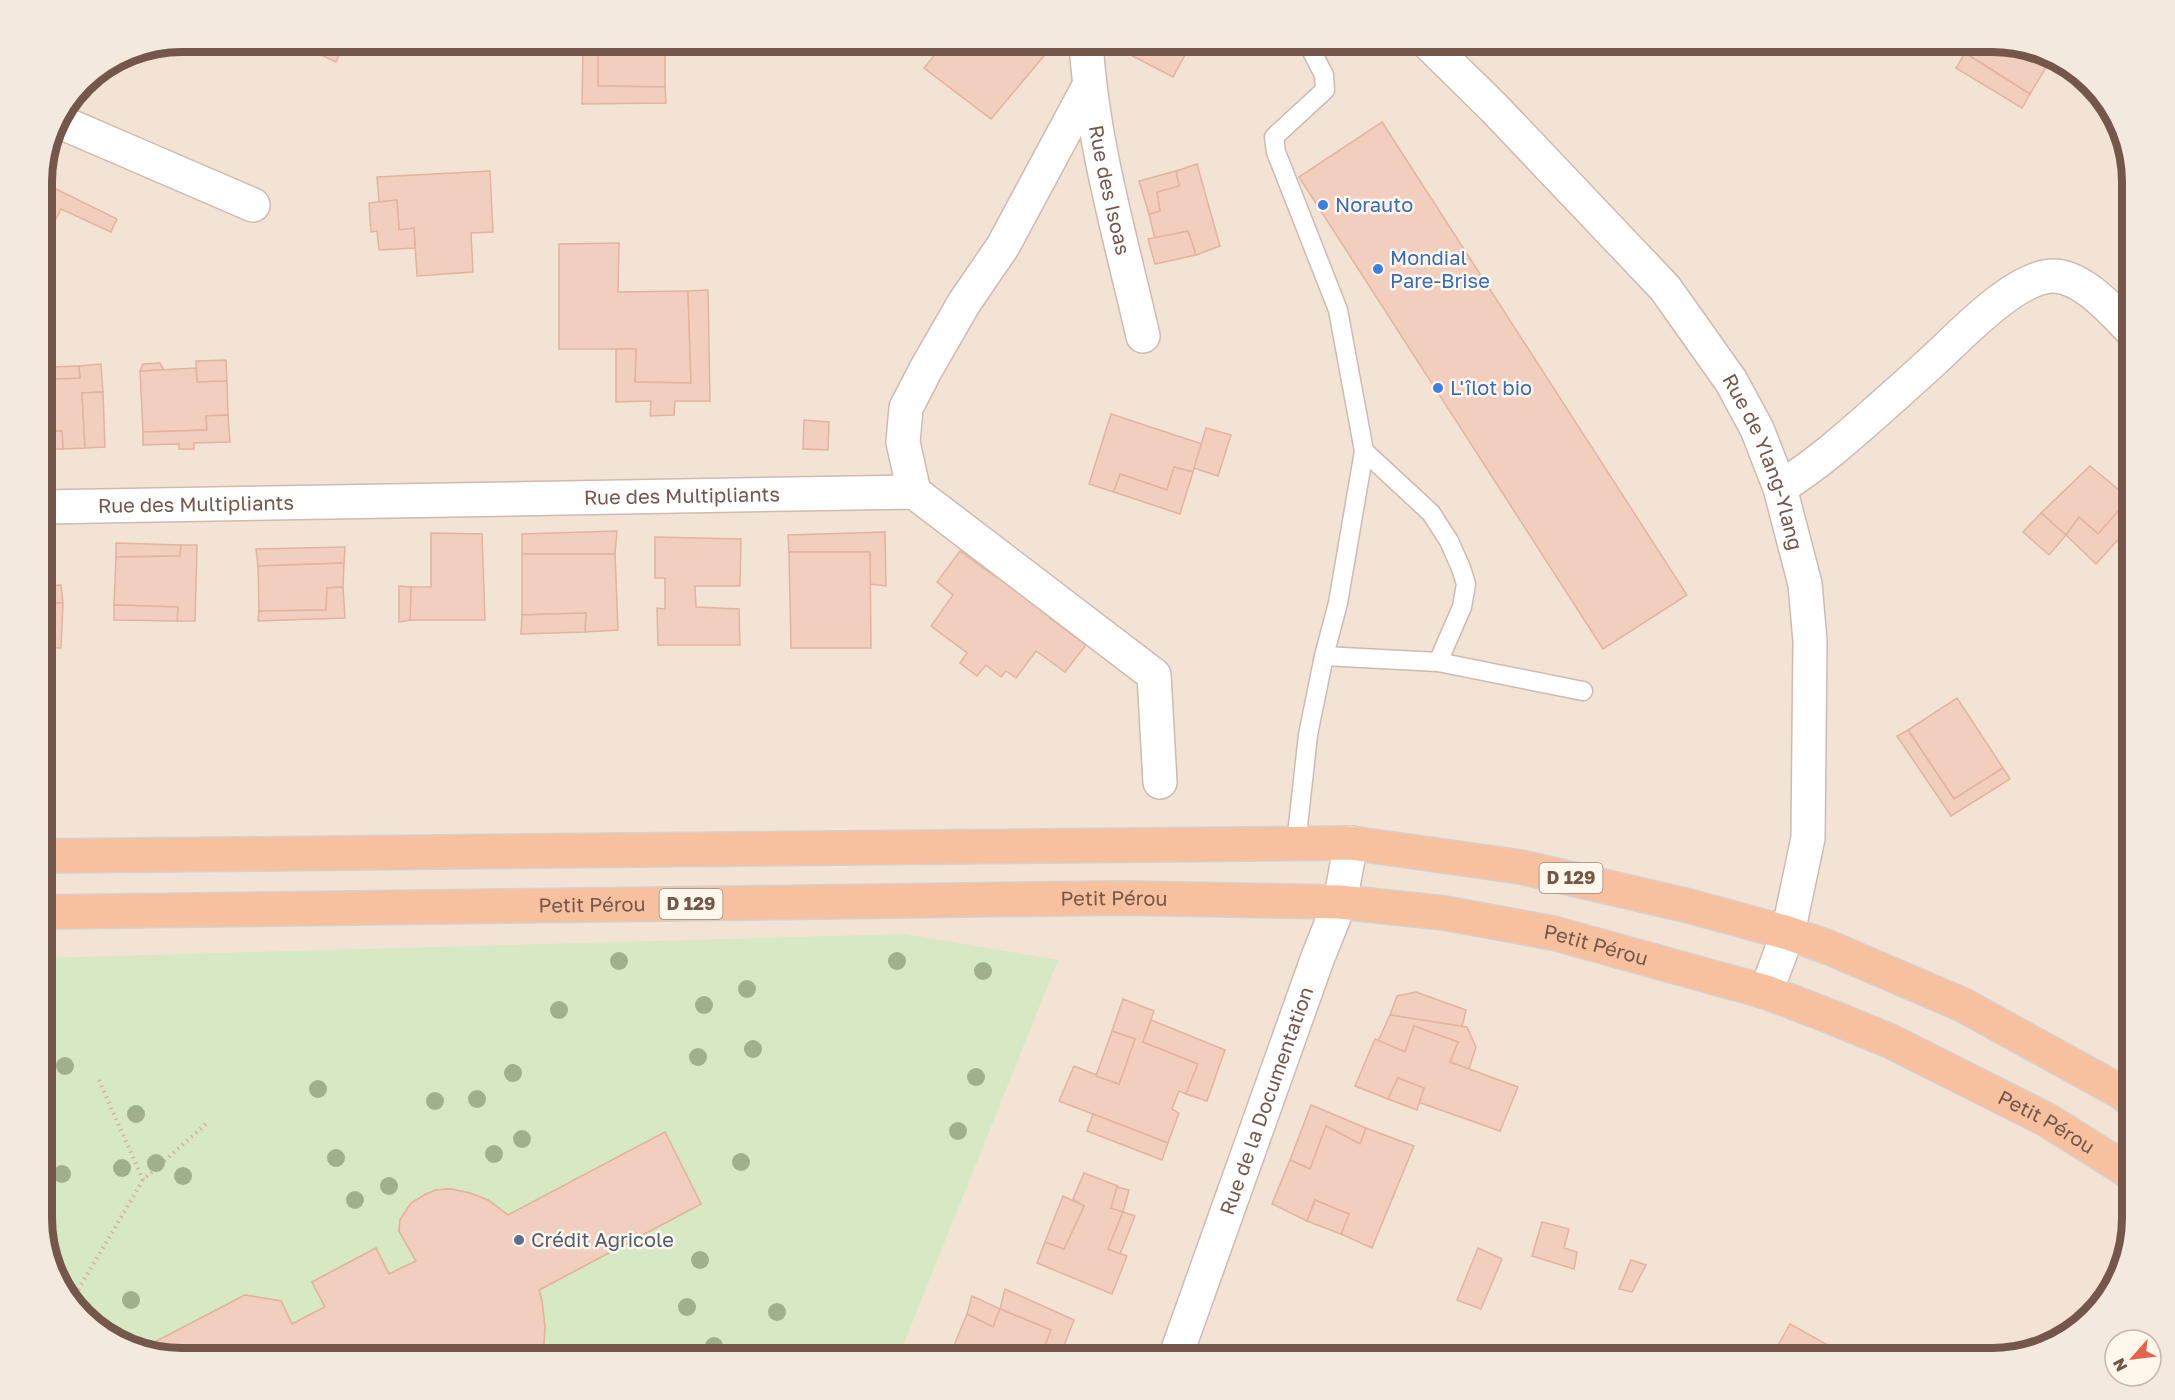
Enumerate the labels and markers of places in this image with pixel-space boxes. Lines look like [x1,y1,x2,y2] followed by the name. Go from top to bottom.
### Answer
[1335,192,1413,216] place label: Norauto
[1316,198,1330,212] marker: Norauto
[1390,245,1490,292] place label: Mondial Pare-Brise
[1371,262,1385,276] marker: Mondial Pare-Brise
[1450,375,1532,399] place label: L'îlot bio
[1431,381,1445,395] marker: L'îlot bio
[531,1227,674,1251] place label: Crédit Agricole
[512,1233,526,1247] marker: Crédit Agricole

